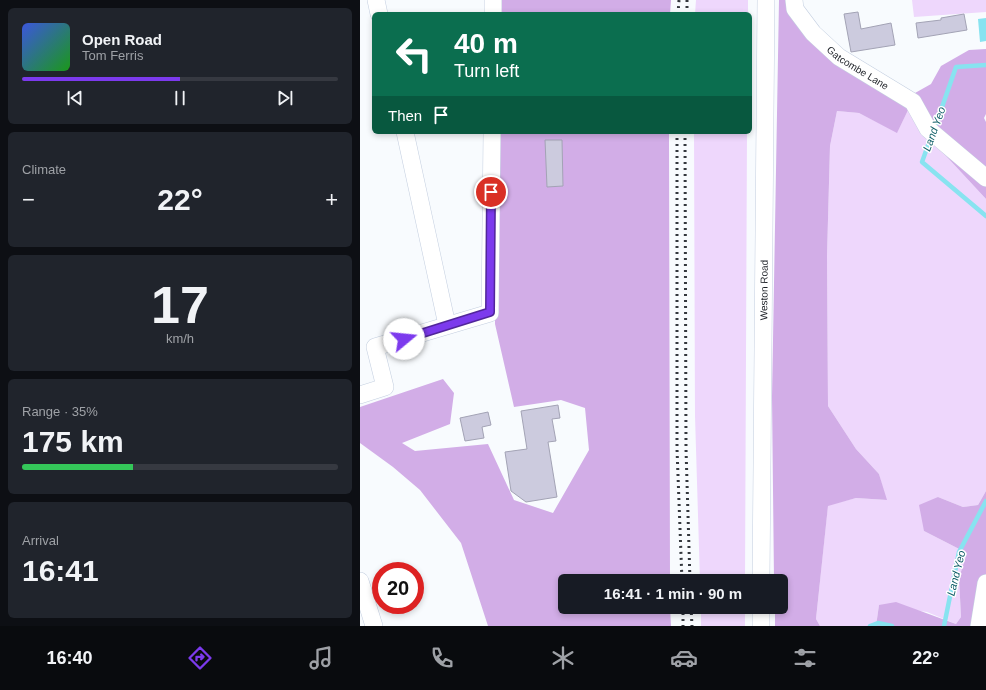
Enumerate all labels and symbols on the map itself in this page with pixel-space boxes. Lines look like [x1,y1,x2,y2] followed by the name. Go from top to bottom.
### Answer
[825,44,891,92] street label: Gatcombe Lane
[920,105,948,153] water label: Land Yeo
[474,175,508,209] pin
[758,260,770,320] street label: Weston Road
[383,318,425,360] position arrow
[945,549,967,597] water label: Land Yeo
[372,562,424,614] speed limit sign: 20

